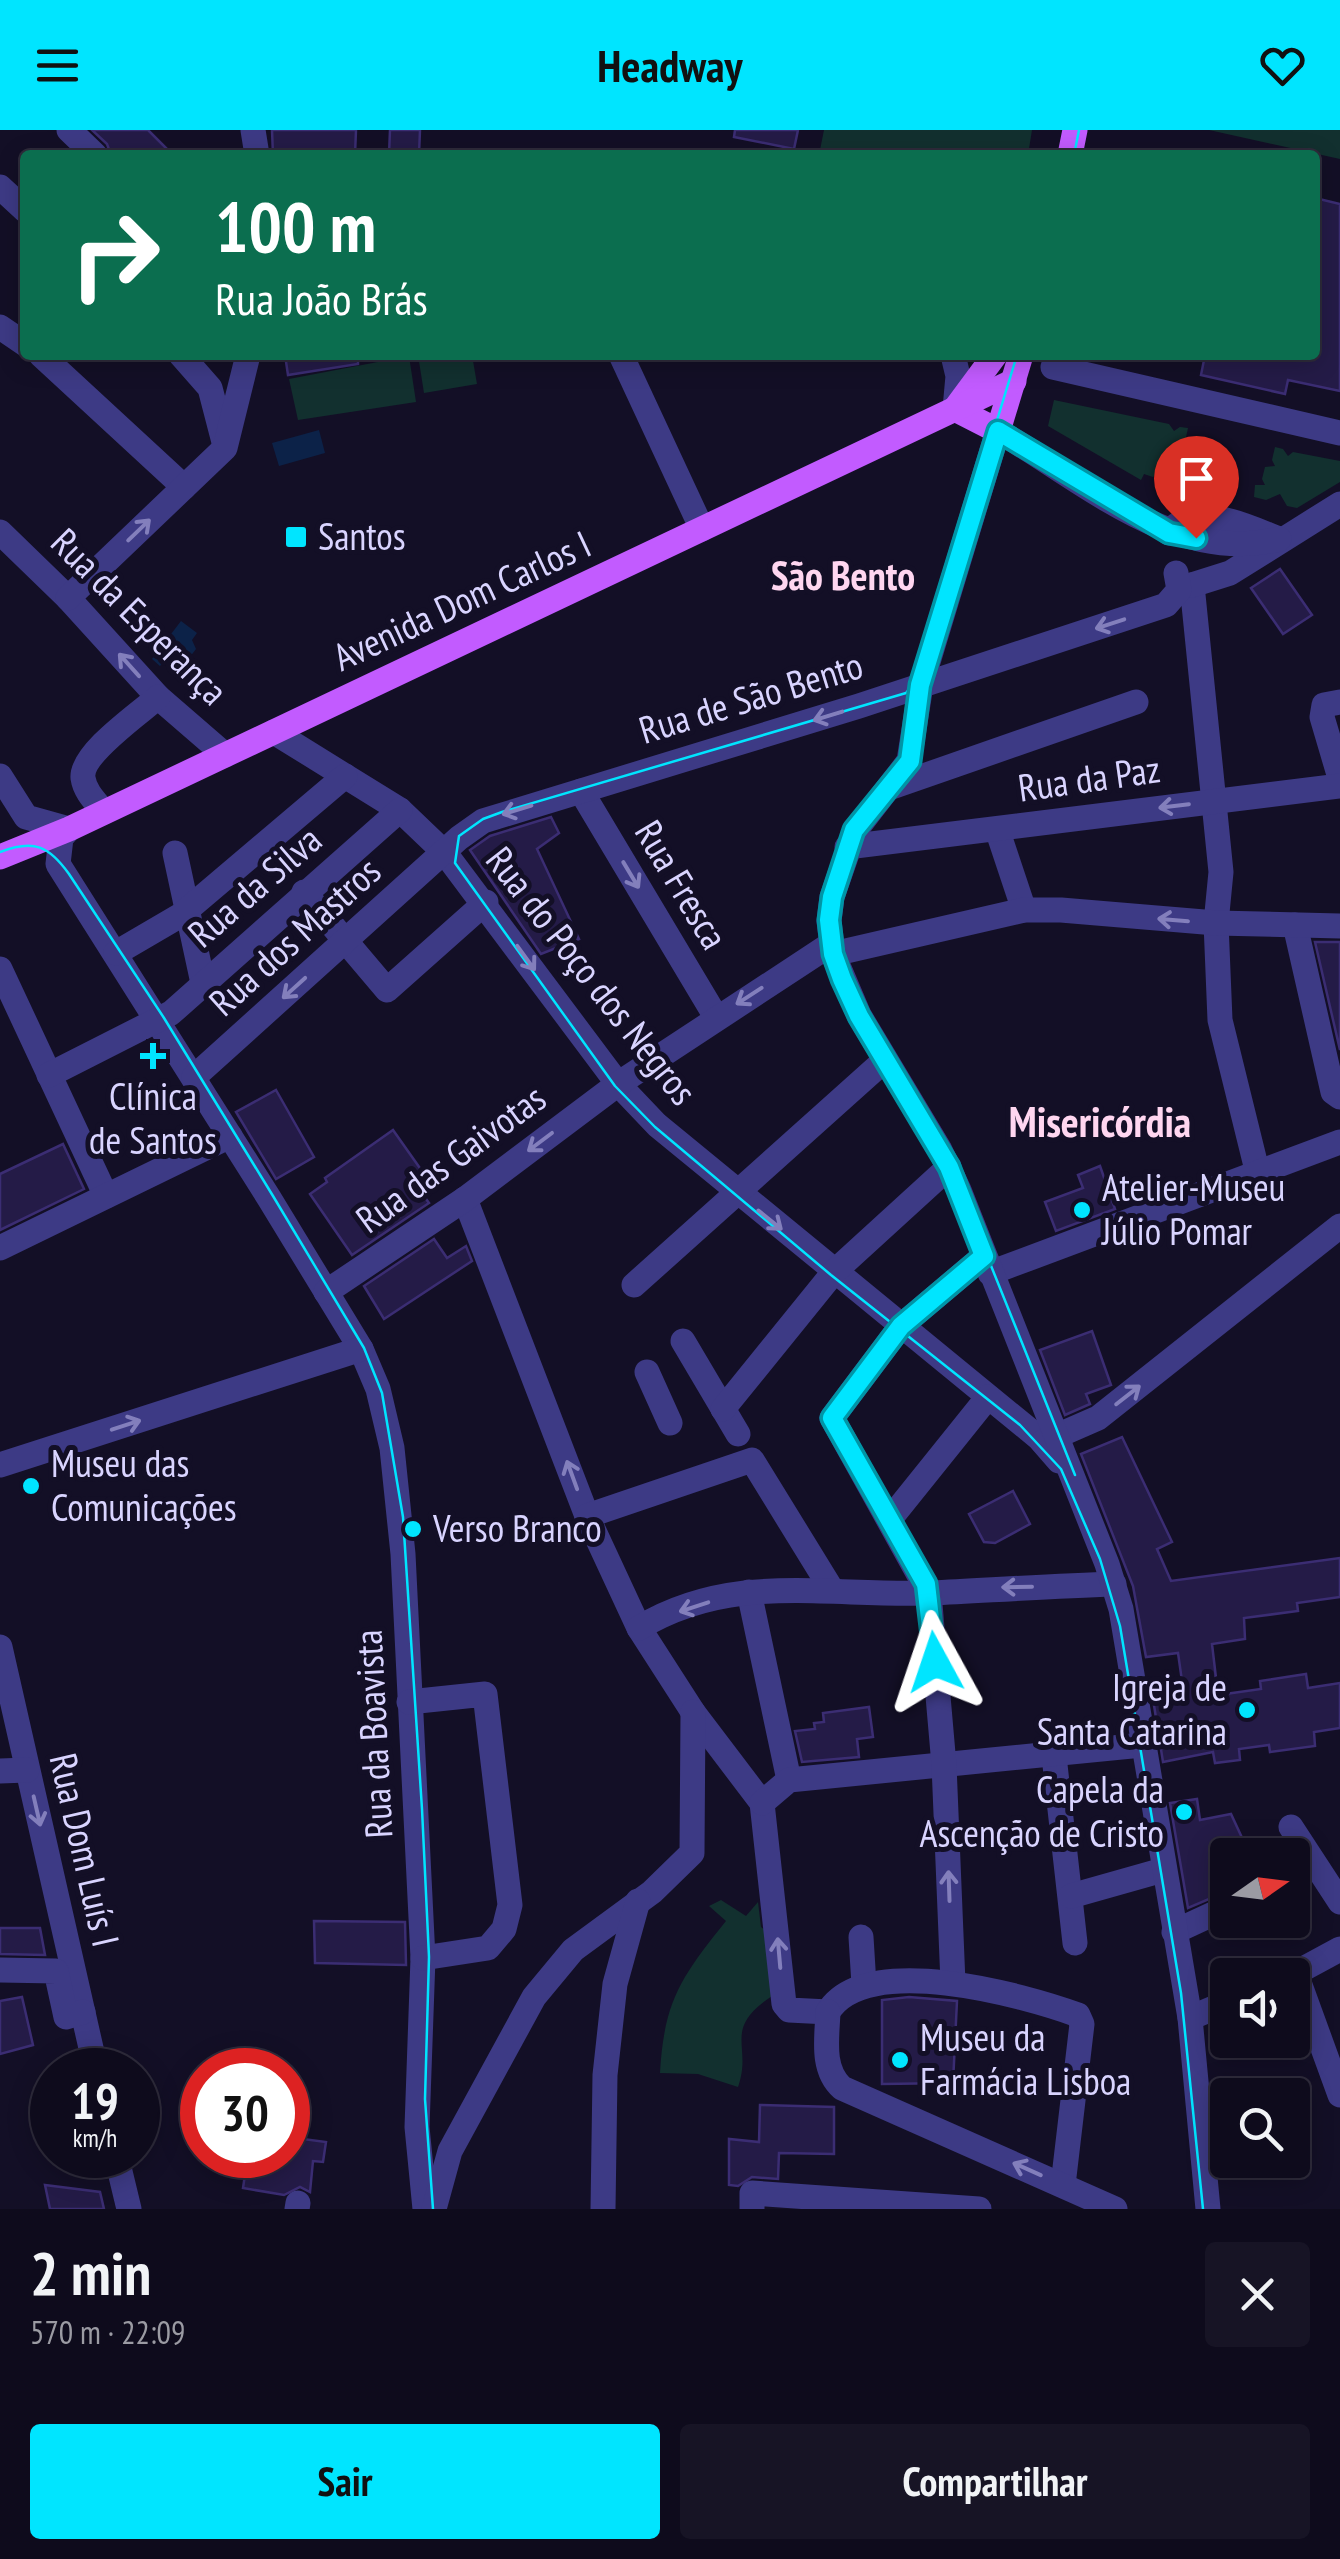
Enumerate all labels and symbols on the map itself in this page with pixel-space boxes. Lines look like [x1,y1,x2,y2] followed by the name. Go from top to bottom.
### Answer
[1154,436,1239,539] pin
[318,511,406,560] place label: Santos
[41,517,239,715] street label: Rua da Esperança
[126,519,150,543] one-way arrow
[325,519,598,681] street label: Avenida Dom Carlos I
[283,524,309,550] marker: Santos
[771,549,915,601] district label: São Bento
[1095,616,1127,634] one-way arrow
[633,639,868,754] street label: Rua de São Bento
[117,653,140,678] one-way arrow
[813,708,844,726] one-way arrow
[1015,743,1163,812] street label: Rua da Paz
[1158,797,1190,815] one-way arrow
[502,802,533,820] one-way arrow
[625,811,740,957] street label: Rua Fresca
[177,815,331,957] street label: Rua da Silva
[476,836,708,1114] street label: Rua do Poço dos Negros
[198,846,390,1026] street label: Rua dos Mastros
[621,860,641,889] one-way arrow
[1157,910,1189,929] one-way arrow
[515,944,536,971] one-way arrow
[282,977,307,1000] one-way arrow
[735,986,764,1007] one-way arrow
[140,1043,166,1069] marker: Clínica de Santos
[89,1071,217,1164] place label: Clínica de Santos
[346,1073,554,1243] street label: Rua das Gaivotas
[1009,1094,1191,1149] district label: Misericórdia
[527,1132,554,1153] one-way arrow
[1101,1162,1285,1255] place label: Atelier-Museu Júlio Pomar
[1071,1199,1093,1221] marker: Atelier-Museu Júlio Pomar
[756,1209,782,1231] one-way arrow
[1114,1384,1140,1406] one-way arrow
[110,1414,141,1432] one-way arrow
[51,1438,236,1531] place label: Museu das Comunicações
[562,1460,580,1491] one-way arrow
[20,1475,42,1497] marker: Museu das Comunicações
[432,1503,602,1552] place label: Verso Branco
[402,1518,424,1540] marker: Verso Branco
[1001,1577,1033,1596] one-way arrow
[679,1599,711,1617] one-way arrow
[883,1610,987,1714] position arrow
[343,1629,402,1840] street label: Rua da Boavista
[1037,1662,1227,1755] place label: Igreja de Santa Catarina
[1236,1699,1258,1721] marker: Igreja de Santa Catarina
[39,1748,131,1951] street label: Rua Dom Luís I
[920,1764,1164,1857] place label: Capela da Ascenção de Cristo
[29,1794,47,1826] one-way arrow
[1173,1801,1195,1823] marker: Capela da Ascenção de Cristo
[1210,1838,1310,1938] north arrow
[939,1870,958,1902] one-way arrow
[770,1938,789,1970] one-way arrow
[920,2012,1131,2105] place label: Museu da Farmácia Lisboa
[180,2048,310,2178] speed limit sign: 30
[889,2049,911,2071] marker: Museu da Farmácia Lisboa
[1012,2159,1043,2177] one-way arrow

